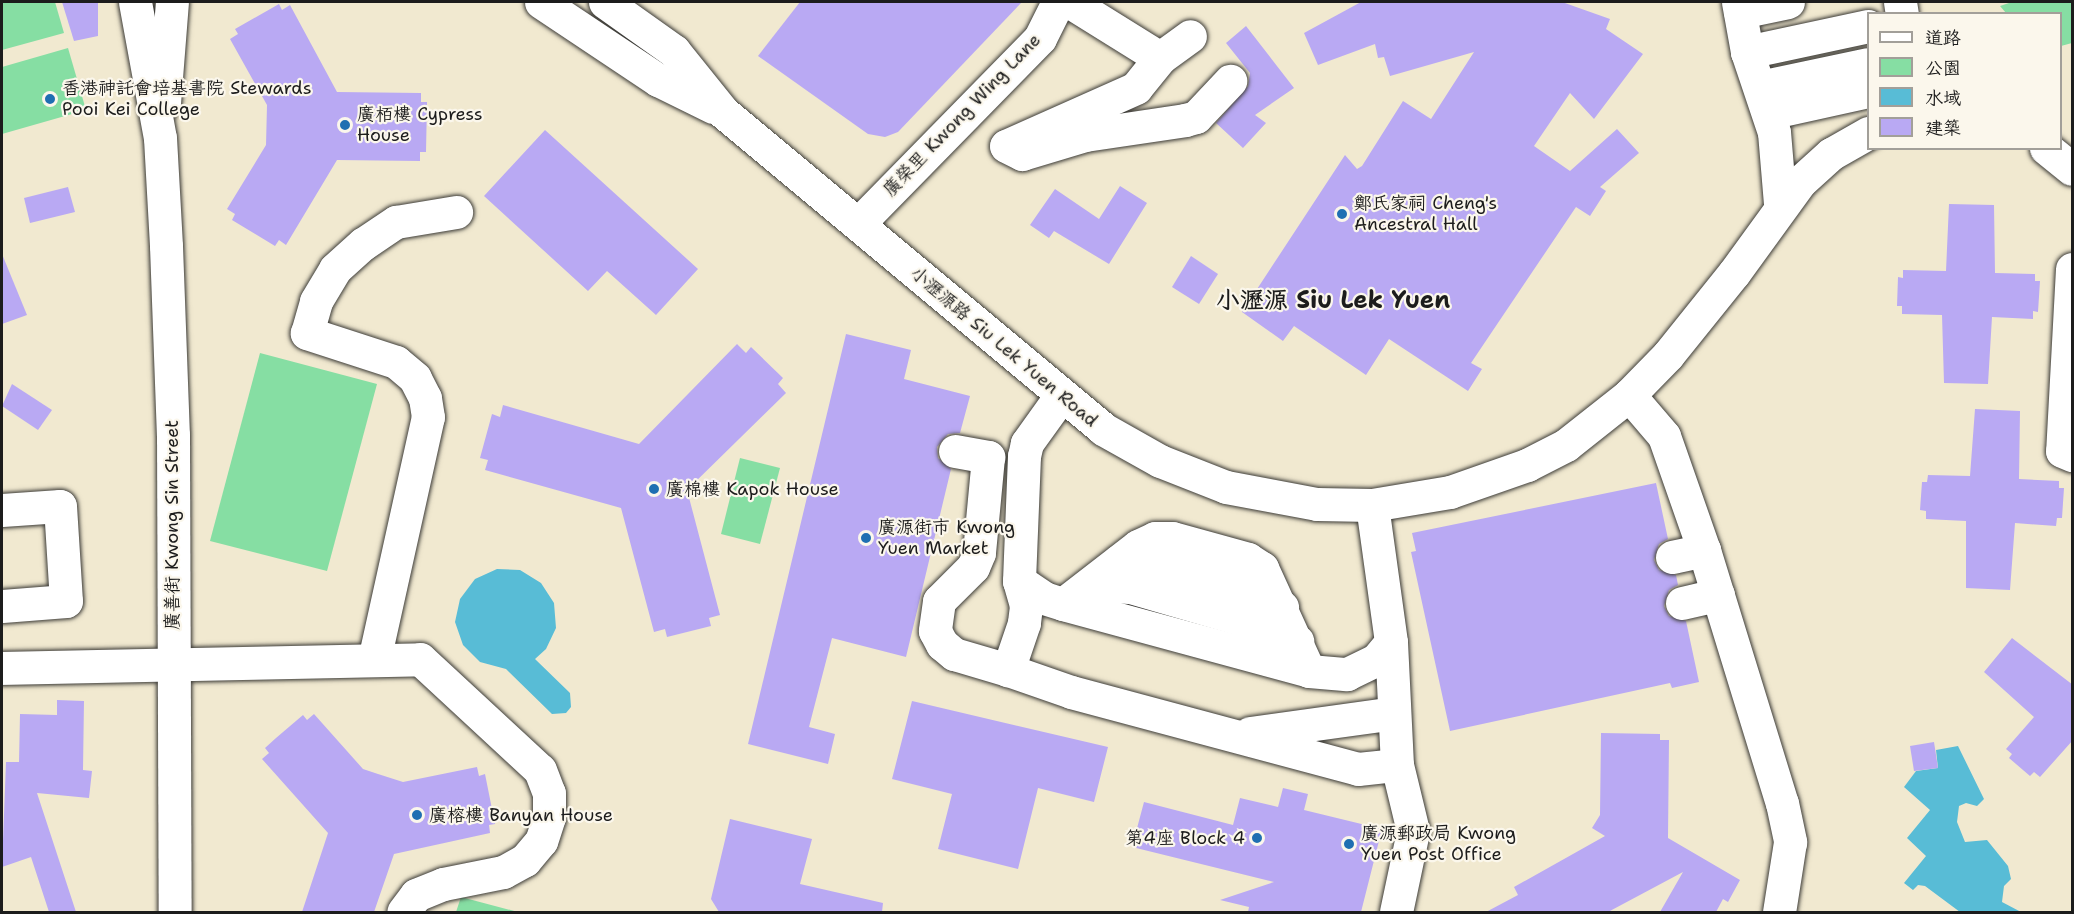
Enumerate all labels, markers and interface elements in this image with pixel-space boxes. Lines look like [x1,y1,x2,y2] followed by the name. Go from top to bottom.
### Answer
[1867,12,2062,150] legend
[1925,26,1961,50] text: 道路
[879,29,1045,201] street label: 廣榮里 Kwong Wing Lane
[1925,56,1961,80] text: 公園
[62,78,312,121] place label: 香港神託會培基書院 Stewards Pooi Kei College
[1925,86,1961,110] text: 水域
[43,92,57,106] marker: 香港神託會培基書院 Stewards Pooi Kei College
[357,104,483,146] place label: 廣栢樓 Cypress House
[1925,116,1961,140] text: 建築
[338,118,352,132] marker: 廣栢樓 Cypress House
[1354,193,1497,236] place label: 鄭氏家祠 Cheng's Ancestral Hall
[1335,207,1349,221] marker: 鄭氏家祠 Cheng's Ancestral Hall
[906,262,1102,432] street label: 小瀝源路 Siu Lek Yuen Road
[1216,287,1450,315] district label: 小瀝源 Siu Lek Yuen
[161,420,183,630] street label: 廣善街 Kwong Sin Street
[666,478,839,500] place label: 廣棉樓 Kapok House
[647,482,661,496] marker: 廣棉樓 Kapok House
[878,517,1015,560] place label: 廣源街市 Kwong Yuen Market
[859,531,873,545] marker: 廣源街市 Kwong Yuen Market
[429,804,613,826] place label: 廣榕樓 Banyan House
[410,808,424,822] marker: 廣榕樓 Banyan House
[1361,823,1516,866] place label: 廣源郵政局 Kwong Yuen Post Office
[1125,827,1245,849] place label: 第4座 Block 4
[1250,831,1264,845] marker: 第4座 Block 4
[1342,837,1356,851] marker: 廣源郵政局 Kwong Yuen Post Office

